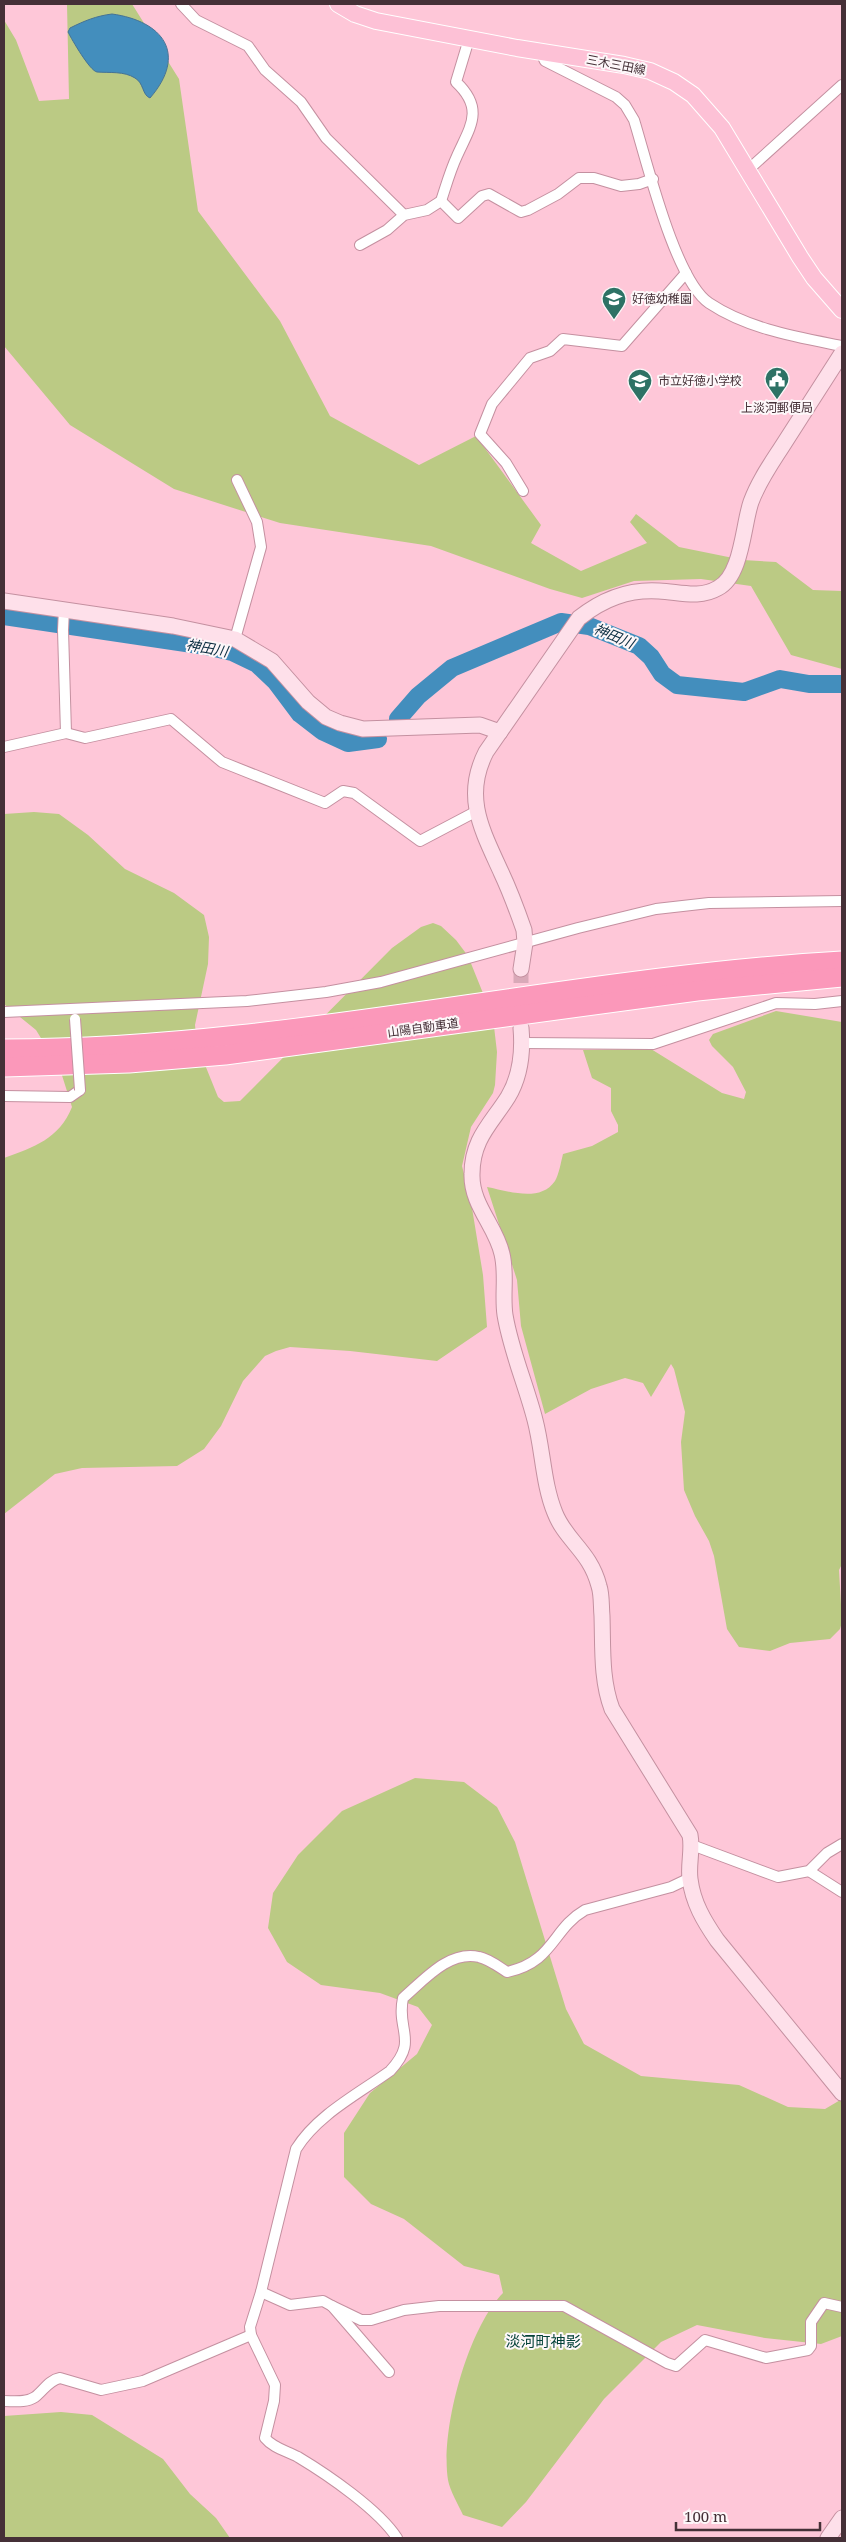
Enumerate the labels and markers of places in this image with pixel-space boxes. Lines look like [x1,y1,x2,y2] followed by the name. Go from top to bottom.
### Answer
[601,286,627,320] school or university icon: 好徳幼稚園
[632,290,692,307] place label: 好徳幼稚園
[764,366,790,400] public building icon: 上淡河郵便局
[627,368,653,402] school or university icon: 市立好徳小学校
[658,372,742,389] place label: 市立好徳小学校
[741,399,813,416] place label: 上淡河郵便局

